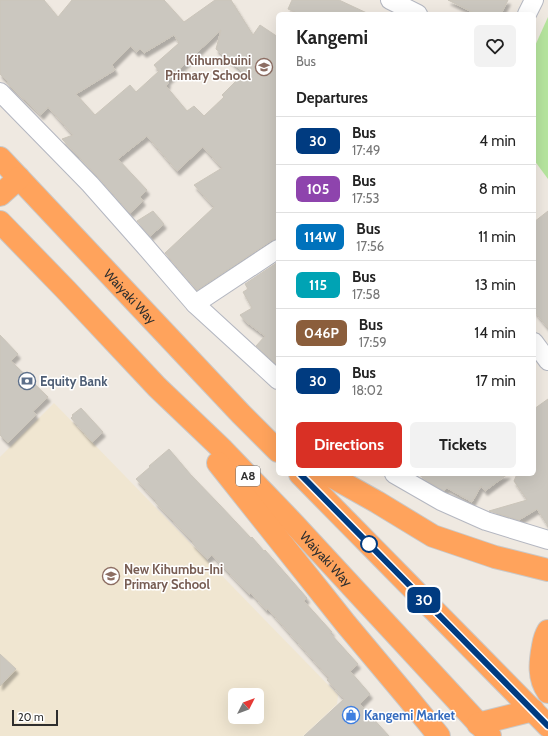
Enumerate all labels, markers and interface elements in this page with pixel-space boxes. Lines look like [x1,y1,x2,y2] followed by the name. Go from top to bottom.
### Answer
[474,25,516,67] button: heart
[296,26,368,49] text: Kangemi
[165,52,252,83] place label: Kihumbuini Primary School
[296,53,316,69] text: Bus
[254,57,274,77] school or university icon: Kihumbuini Primary School
[296,89,368,107] text: Departures
[352,124,376,142] text: Bus
[309,132,327,150] text: 30
[479,132,516,150] text: 4 min
[352,142,380,158] text: 17:49
[352,172,376,190] text: Bus
[307,180,329,198] text: 105
[479,180,516,198] text: 8 min
[352,190,380,206] text: 17:53
[356,220,380,238] text: Bus
[304,228,336,246] text: 114W
[478,228,516,246] text: 11 min
[356,238,384,254] text: 17:56
[101,266,160,327] street label: Waiyaki Way
[352,268,376,286] text: Bus
[309,276,327,294] text: 115
[475,276,516,294] text: 13 min
[352,286,380,302] text: 17:58
[359,316,383,334] text: Bus
[304,324,339,342] text: 046P
[474,324,516,342] text: 14 min
[359,334,387,350] text: 17:59
[352,364,376,382] text: Bus
[17,371,37,391] bank icon: Equity Bank
[309,372,327,390] text: 30
[475,372,516,390] text: 17 min
[40,373,108,389] place label: Equity Bank
[352,382,383,398] text: 18:02
[296,422,402,468] button: Directions
[410,422,516,468] button: Tickets
[236,466,260,486] road number: A8
[297,528,356,590] street label: Waiyaki Way
[360,535,378,553] unlabelled marker
[124,561,223,592] place label: New Kihumbu-Ini Primary School
[101,566,121,586] school or university icon: New Kihumbu-Ini Primary School
[406,587,442,613] line badge: 30
[415,591,433,609] text: 30
[228,688,264,724] north arrow
[228,688,264,724] map controls
[341,705,361,725] shop icon: Kangemi Market
[364,707,455,723] place label: Kangemi Market
[12,708,58,727] scale bar
[18,710,44,724] text: 20 m

